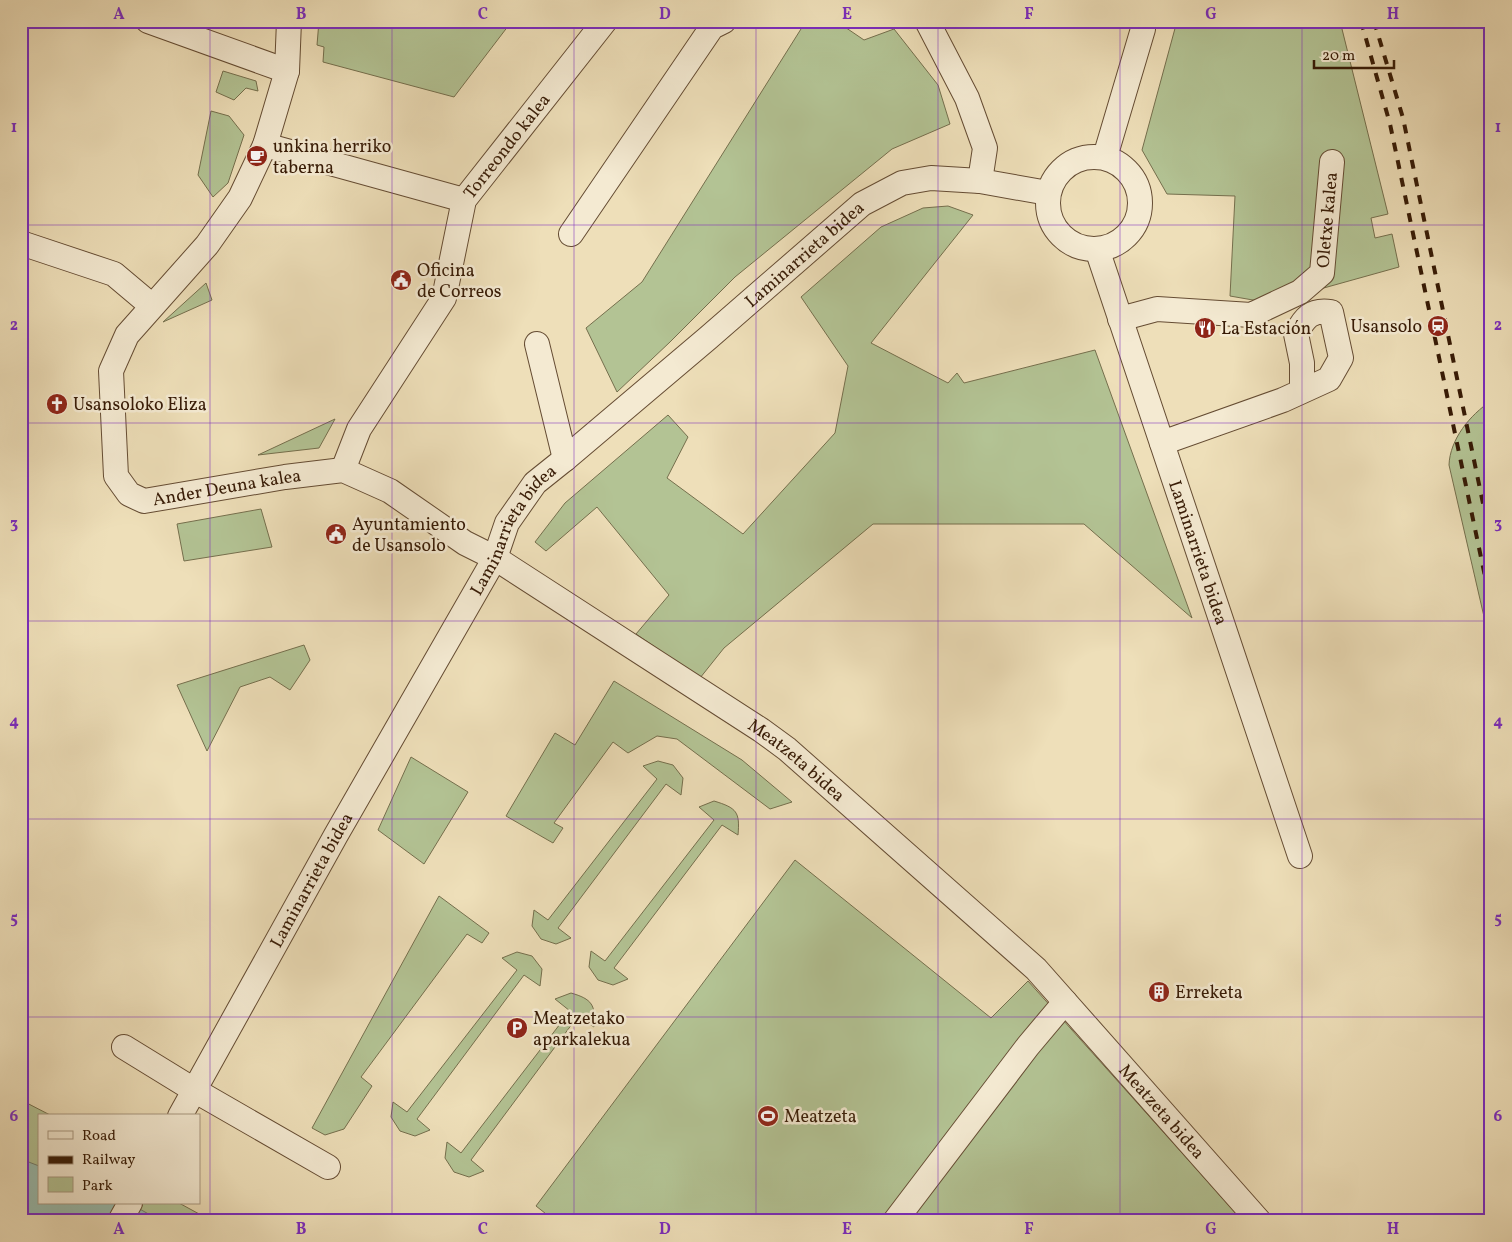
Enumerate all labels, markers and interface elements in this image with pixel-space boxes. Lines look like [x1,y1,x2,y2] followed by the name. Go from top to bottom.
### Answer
[113,4,125,26] text: A
[296,4,307,26] text: B
[478,4,488,26] text: C
[659,4,671,26] text: D
[842,4,852,26] text: E
[1024,4,1034,26] text: F
[1205,4,1217,26] text: G
[1387,4,1399,26] text: H
[1314,38,1394,70] scale bar
[1322,46,1355,67] text: 20 m
[458,89,557,205] street label: Torreondo kalea
[11,117,17,139] text: 1
[1495,117,1501,139] text: 1
[273,135,391,181] place label: unkina herriko taberna
[245,144,269,168] cafe icon: unkina herriko taberna
[1312,171,1345,269] street label: Oletxe kalea
[740,196,870,314] street label: Laminarrieta bidea
[417,259,502,305] place label: Oficina de Correos
[389,268,413,292] public building icon: Oficina de Correos
[1426,314,1450,338] station icon: Usansolo
[10,315,18,337] text: 2
[1350,315,1422,340] place label: Usansolo
[1494,315,1502,337] text: 2
[1193,316,1217,340] restaurant icon: La Estación
[1221,317,1311,342] place label: La Estación
[45,392,69,416] church icon: Usansoloko Eliza
[73,393,207,418] place label: Usansoloko Eliza
[465,459,562,601] street label: Laminarrieta bidea
[151,464,303,513] street label: Ander Deuna kalea
[1161,477,1233,629] street label: Laminarrieta bidea
[10,513,18,535] text: 3
[352,513,466,559] place label: Ayuntamiento de Usansolo
[1494,513,1502,535] text: 3
[324,522,348,546] public building icon: Ayuntamiento de Usansolo
[9,711,19,733] text: 4
[1493,711,1503,733] text: 4
[742,714,850,809] street label: Meatzeta bidea
[265,809,360,953] street label: Laminarrieta bidea
[10,908,18,930] text: 5
[1494,908,1502,930] text: 5
[1147,980,1171,1004] building icon: Erreketa
[1175,981,1243,1006] place label: Erreketa
[533,1007,630,1053] place label: Meatzetako aparkalekua
[505,1016,529,1040] parking icon: Meatzetako aparkalekua
[1112,1059,1210,1165] street label: Meatzeta bidea
[756,1104,780,1128] sports icon: Meatzeta
[784,1105,857,1130] place label: Meatzeta
[10,1106,19,1128] text: 6
[1494,1106,1503,1128] text: 6
[38,1114,200,1204] legend
[82,1126,116,1147] text: Road
[82,1150,135,1171] text: Railway
[82,1176,113,1197] text: Park
[113,1219,125,1241] text: A
[296,1219,307,1241] text: B
[478,1219,488,1241] text: C
[659,1219,671,1241] text: D
[842,1219,852,1241] text: E
[1024,1219,1034,1241] text: F
[1205,1219,1217,1241] text: G
[1387,1219,1399,1241] text: H

